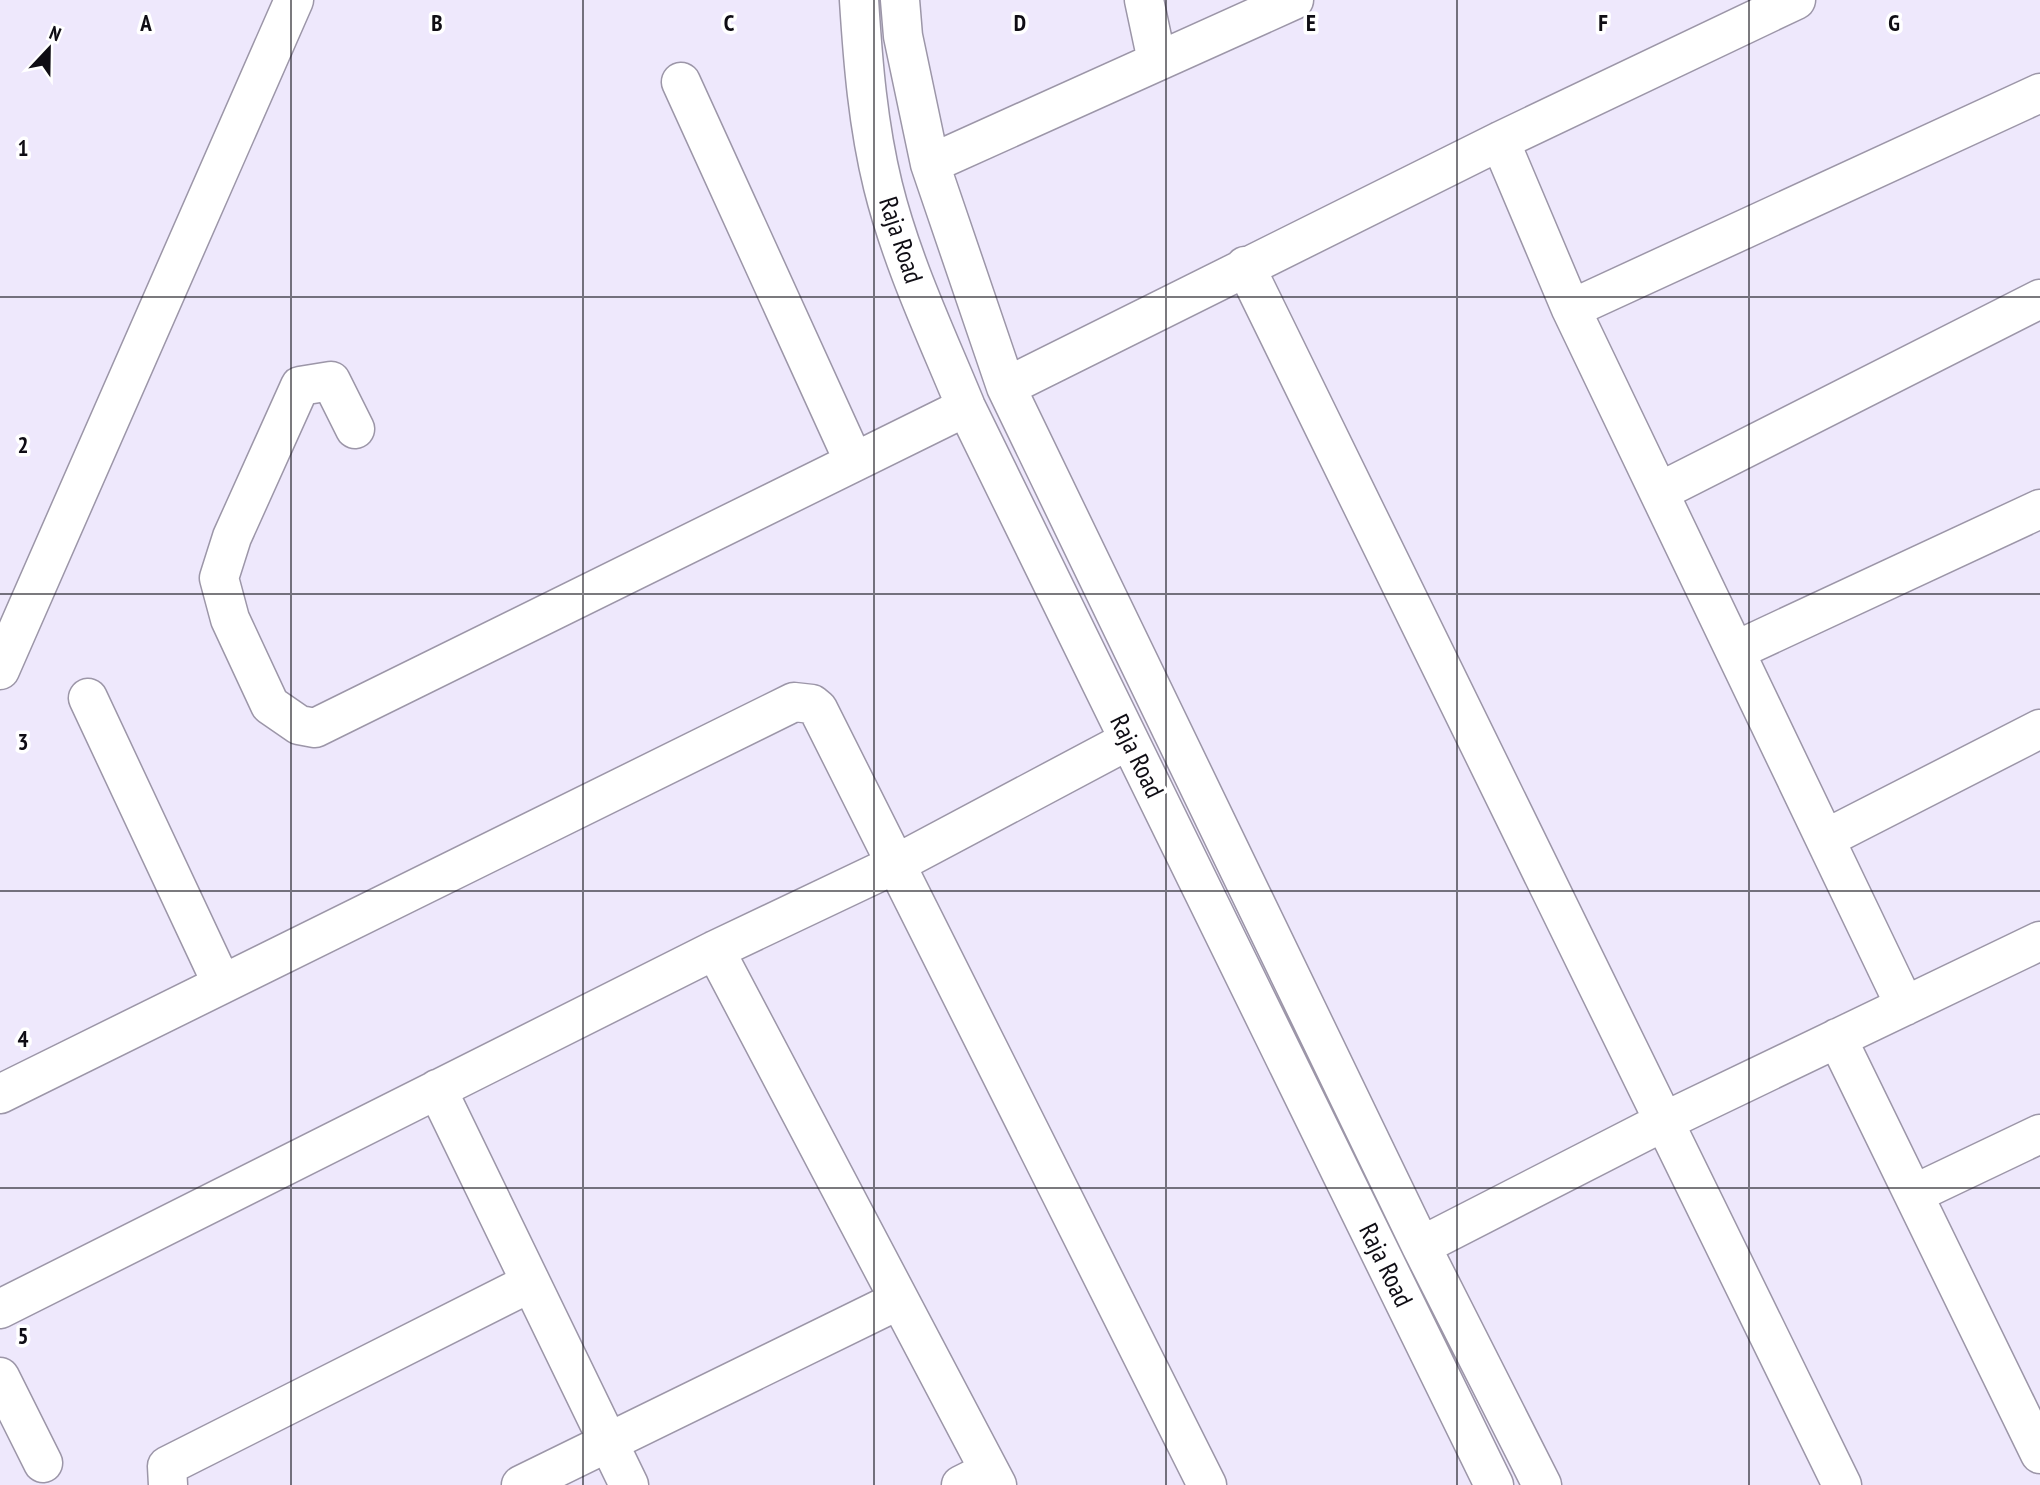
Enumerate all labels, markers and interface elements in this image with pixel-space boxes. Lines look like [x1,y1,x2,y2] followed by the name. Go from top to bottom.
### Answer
[139,8,152,37] text: A
[431,8,443,37] text: B
[724,8,735,37] text: C
[1014,8,1026,37] text: D
[1306,8,1316,37] text: E
[1598,8,1608,37] text: F
[1888,8,1900,37] text: G
[14,14,84,84] north arrow
[46,20,65,46] text: N
[18,133,29,162] text: 1
[872,193,931,287] street label: Raja Road
[18,430,29,459] text: 2
[1103,709,1172,803] street label: Raja Road
[18,727,29,756] text: 3
[18,1024,29,1053] text: 4
[1352,1218,1421,1312] street label: Raja Road
[18,1321,29,1350] text: 5

